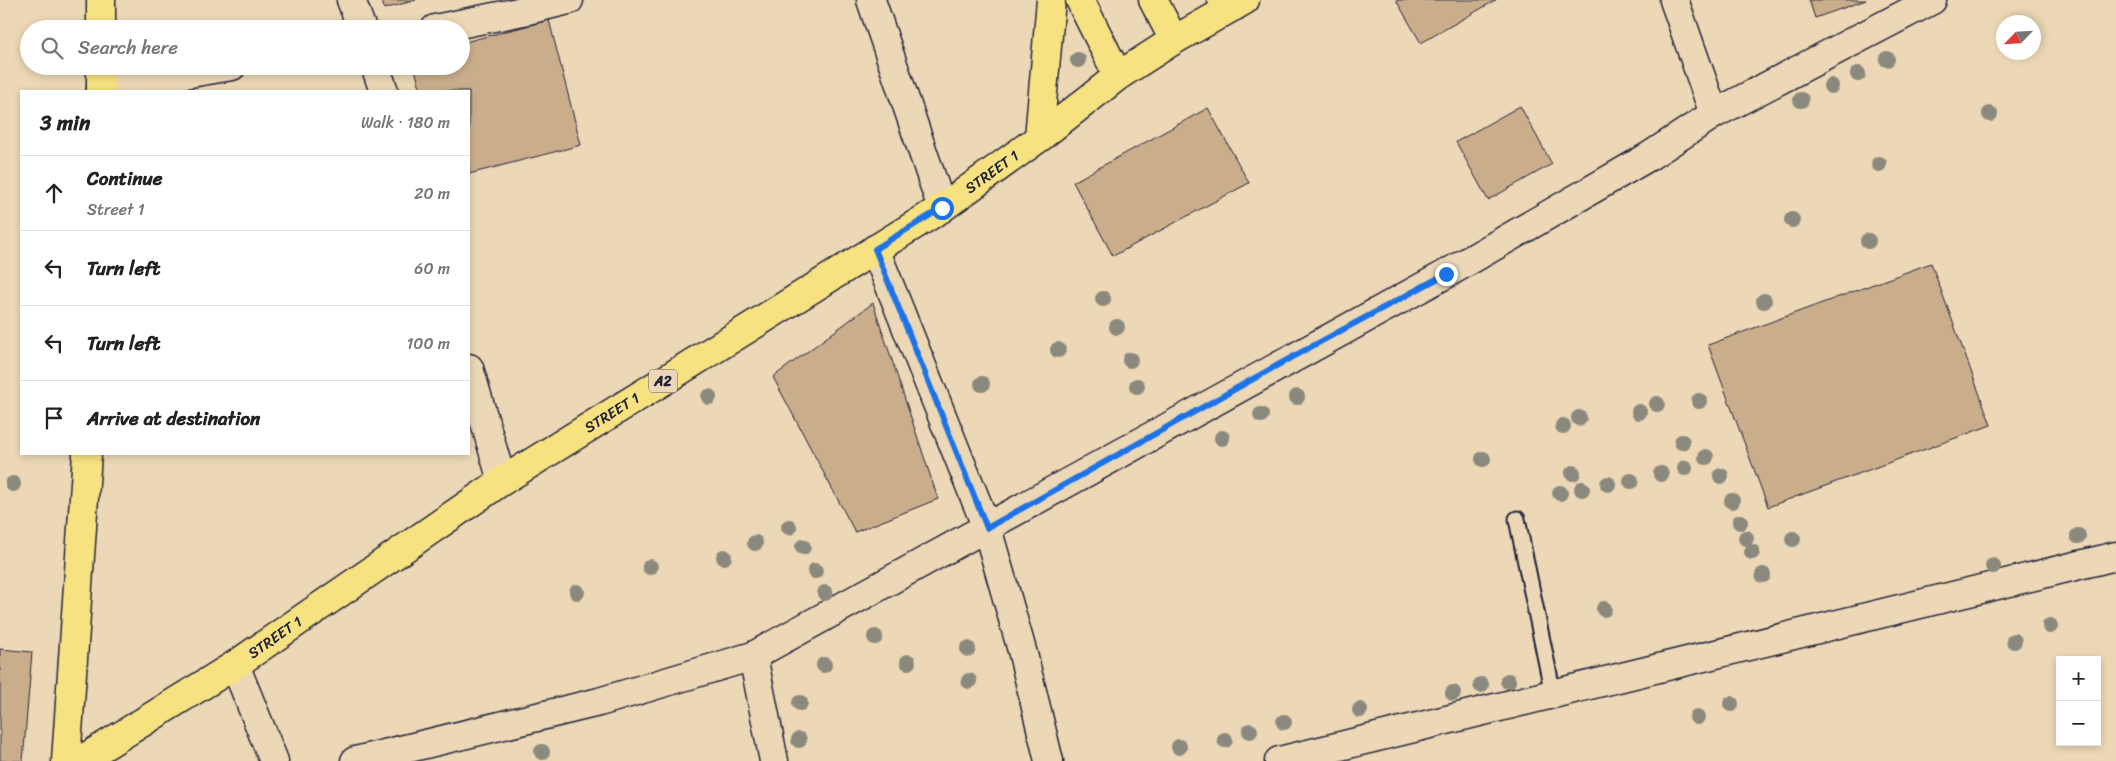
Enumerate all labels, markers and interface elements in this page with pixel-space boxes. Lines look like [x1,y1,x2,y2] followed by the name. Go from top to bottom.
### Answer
[1996,15,2041,60] north arrow
[20,20,470,75] search box
[78,31,178,64] text: Search here
[38,34,66,62] icon: search
[40,104,90,142] text: 3 min
[361,108,450,137] text: Walk · 180 m
[959,143,1025,201] street label: STREET 1
[87,162,163,195] text: Continue
[40,179,68,207] icon: ahead
[414,179,450,208] text: 20 m
[87,195,145,224] text: Street 1
[931,197,954,220] route start
[87,252,160,285] text: Turn left
[40,254,68,282] icon: left
[414,254,450,283] text: 60 m
[1435,263,1458,286] route end
[87,327,160,360] text: Turn left
[40,329,68,357] icon: left
[406,329,450,358] text: 100 m
[649,370,677,392] road number: A2
[579,385,645,440] street label: STREET 1
[87,402,260,435] text: Arrive at destination
[40,404,68,432] icon: arrive
[242,609,308,666] street label: STREET 1
[2056,656,2101,746] map controls
[2056,656,2101,701] button: +
[2056,701,2101,746] button: −

